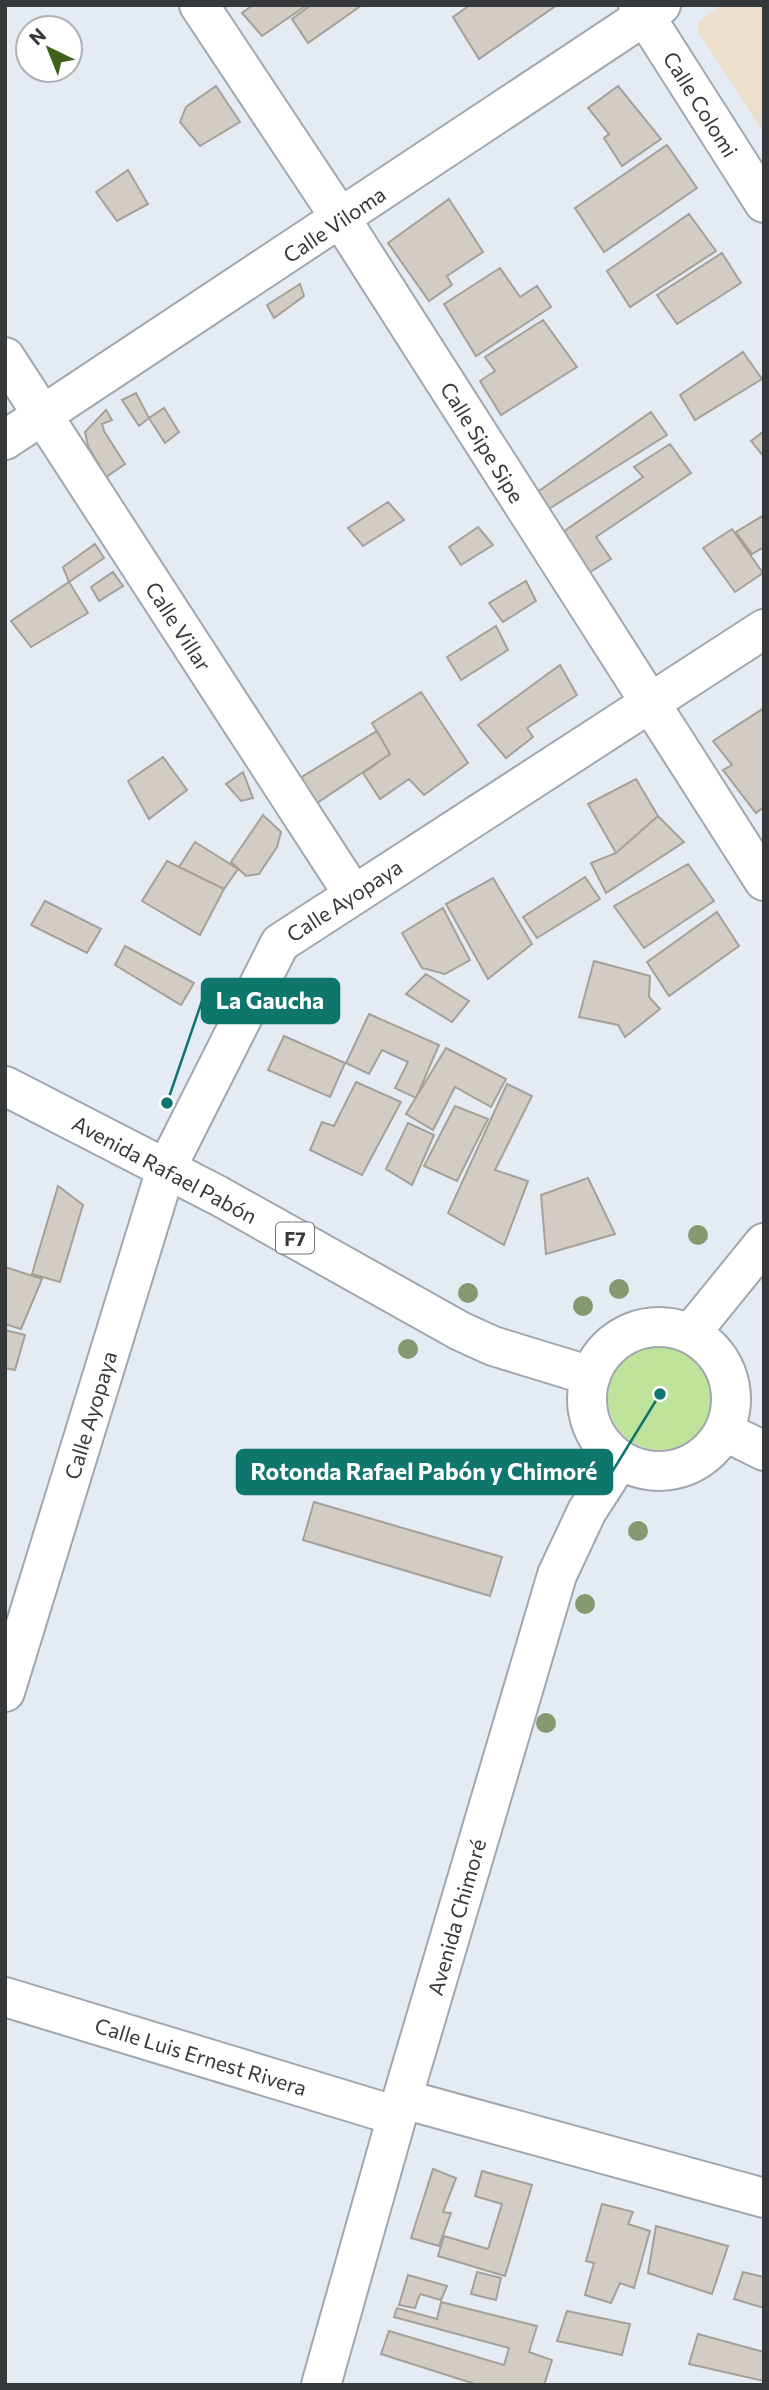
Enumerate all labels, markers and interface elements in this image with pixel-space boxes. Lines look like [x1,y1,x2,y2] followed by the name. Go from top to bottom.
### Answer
[14,14,84,84] north arrow
[24,23,50,49] text: N
[659,47,743,161] street label: Calle Colomi
[278,181,390,267] street label: Calle Viloma
[436,377,530,507] street label: Calle Sipe Sipe
[141,577,217,675] street label: Calle Villar
[282,853,406,947] street label: Calle Ayopaya
[202,979,339,1023] callout: La Gaucha
[216,986,324,1014] text: La Gaucha
[68,1110,262,1228] street label: Avenida Rafael Pabón
[276,1222,314,1254] road number: F7
[59,1348,121,1482] street label: Calle Ayopaya
[237,1450,612,1494] callout: Rotonda Rafael Pabón y Chimoré
[251,1457,598,1485] text: Rotonda Rafael Pabón y Chimoré
[422,1836,490,1998] street label: Avenida Chimoré
[92,2012,310,2100] street label: Calle Luis Ernest Rivera

